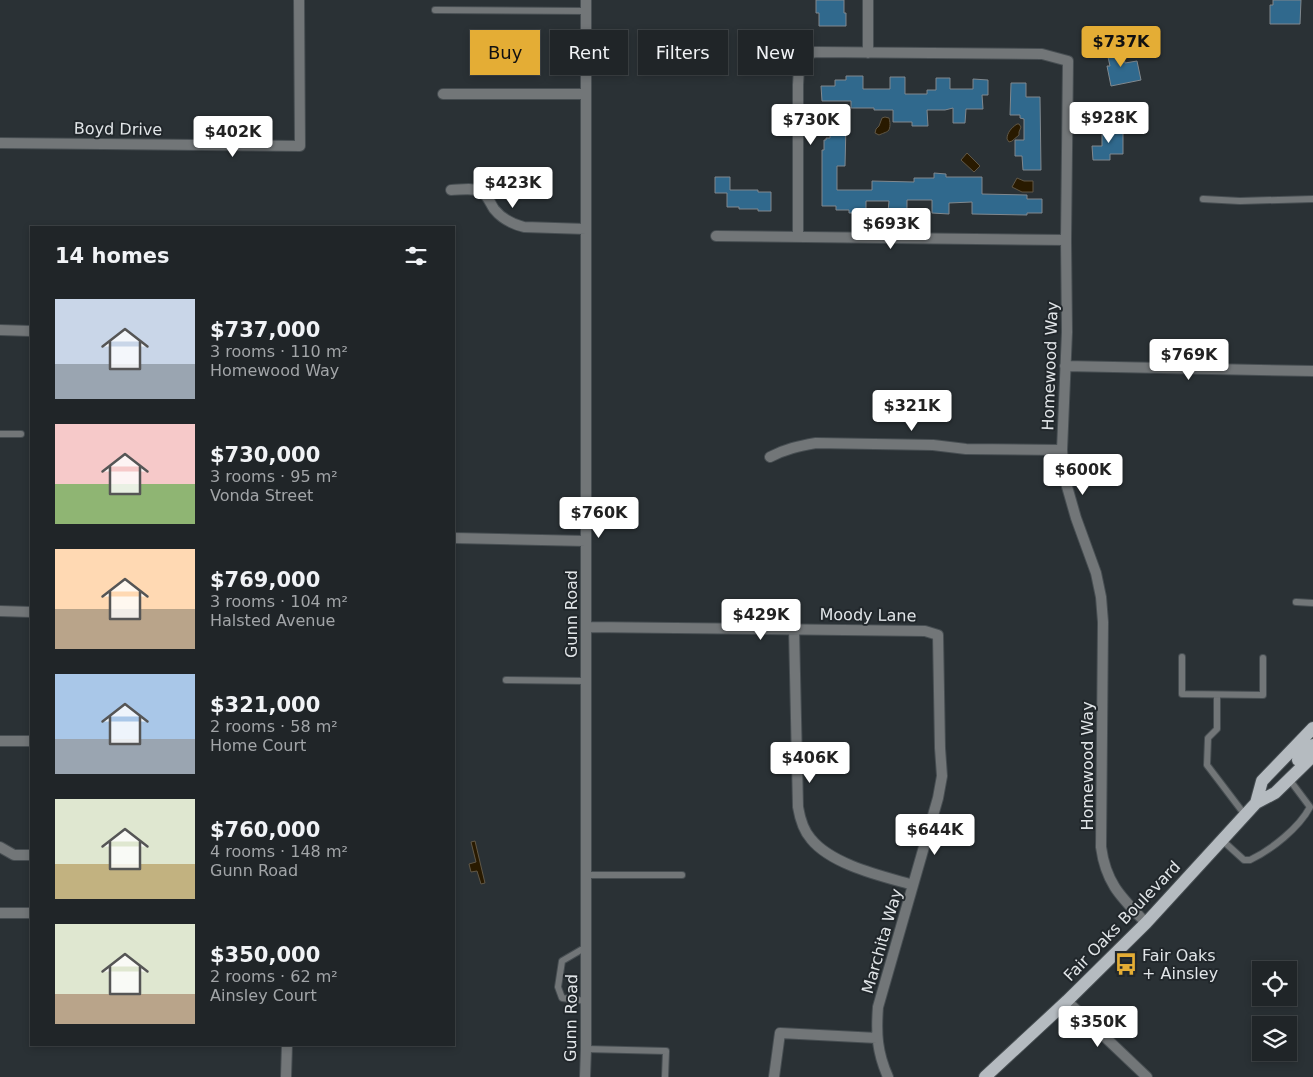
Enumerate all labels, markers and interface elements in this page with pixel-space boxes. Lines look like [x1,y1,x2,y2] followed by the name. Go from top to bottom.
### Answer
[1086,26,1156,68] pin: $737K
[470,30,540,75] chip: Buy
[550,30,628,75] chip: Rent
[638,30,728,75] chip: Filters
[738,30,813,75] chip: New
[1093,32,1149,51] text: $737K
[1074,102,1144,144] pin: $928K
[776,104,846,146] pin: $730K
[1081,108,1137,127] text: $928K
[783,110,839,129] text: $730K
[198,116,268,158] pin: $402K
[74,119,162,139] street label: Boyd Drive
[205,122,261,141] text: $402K
[478,166,548,209] pin: $423K
[485,173,541,192] text: $423K
[856,208,926,250] pin: $693K
[863,214,919,233] text: $693K
[402,242,430,270] icon: filters
[55,244,170,268] text: 14 homes
[1038,301,1062,431] street label: Homewood Way
[210,318,320,342] text: $737,000
[95,319,155,379] icon: home
[1154,338,1224,381] pin: $769K
[210,342,348,361] text: 3 rooms · 110 m²
[1161,345,1217,364] text: $769K
[210,361,339,380] text: Homewood Way
[877,390,947,432] pin: $321K
[884,396,940,415] text: $321K
[210,443,320,467] text: $730,000
[95,444,155,504] icon: home
[1048,454,1118,496] pin: $600K
[1055,460,1111,479] text: $600K
[210,467,338,486] text: 3 rooms · 95 m²
[210,486,313,505] text: Vonda Street
[564,496,634,539] pin: $760K
[571,503,627,522] text: $760K
[210,568,320,592] text: $769,000
[95,569,155,629] icon: home
[562,570,581,658] street label: Gunn Road
[210,592,348,611] text: 3 rooms · 104 m²
[726,598,796,641] pin: $429K
[733,605,789,624] text: $429K
[819,605,917,625] street label: Moody Lane
[210,611,335,630] text: Halsted Avenue
[210,693,320,717] text: $321,000
[95,694,155,754] icon: home
[1078,701,1097,831] street label: Homewood Way
[210,717,338,736] text: 2 rooms · 58 m²
[210,736,306,755] text: Home Court
[775,742,845,784] pin: $406K
[782,748,838,767] text: $406K
[900,814,970,856] pin: $644K
[210,818,320,842] text: $760,000
[95,819,155,879] icon: home
[907,820,963,839] text: $644K
[210,842,348,861] text: 4 rooms · 148 m²
[1060,857,1184,985] street label: Fair Oaks Boulevard
[210,861,298,880] text: Gunn Road
[858,886,906,996] street label: Marchita Way
[210,943,320,967] text: $350,000
[95,944,155,1004] icon: home
[1142,946,1218,983] place label: Fair Oaks + Ainsley
[1113,951,1139,977] bus stop icon: Fair Oaks + Ainsley
[1252,961,1297,1061] map controls
[1252,961,1297,1006] button: locate
[210,967,338,986] text: 2 rooms · 62 m²
[561,974,581,1062] street label: Gunn Road
[210,986,317,1005] text: Ainsley Court
[1063,1006,1133,1048] pin: $350K
[1070,1012,1126,1031] text: $350K
[1252,1016,1297,1061] button: layers

